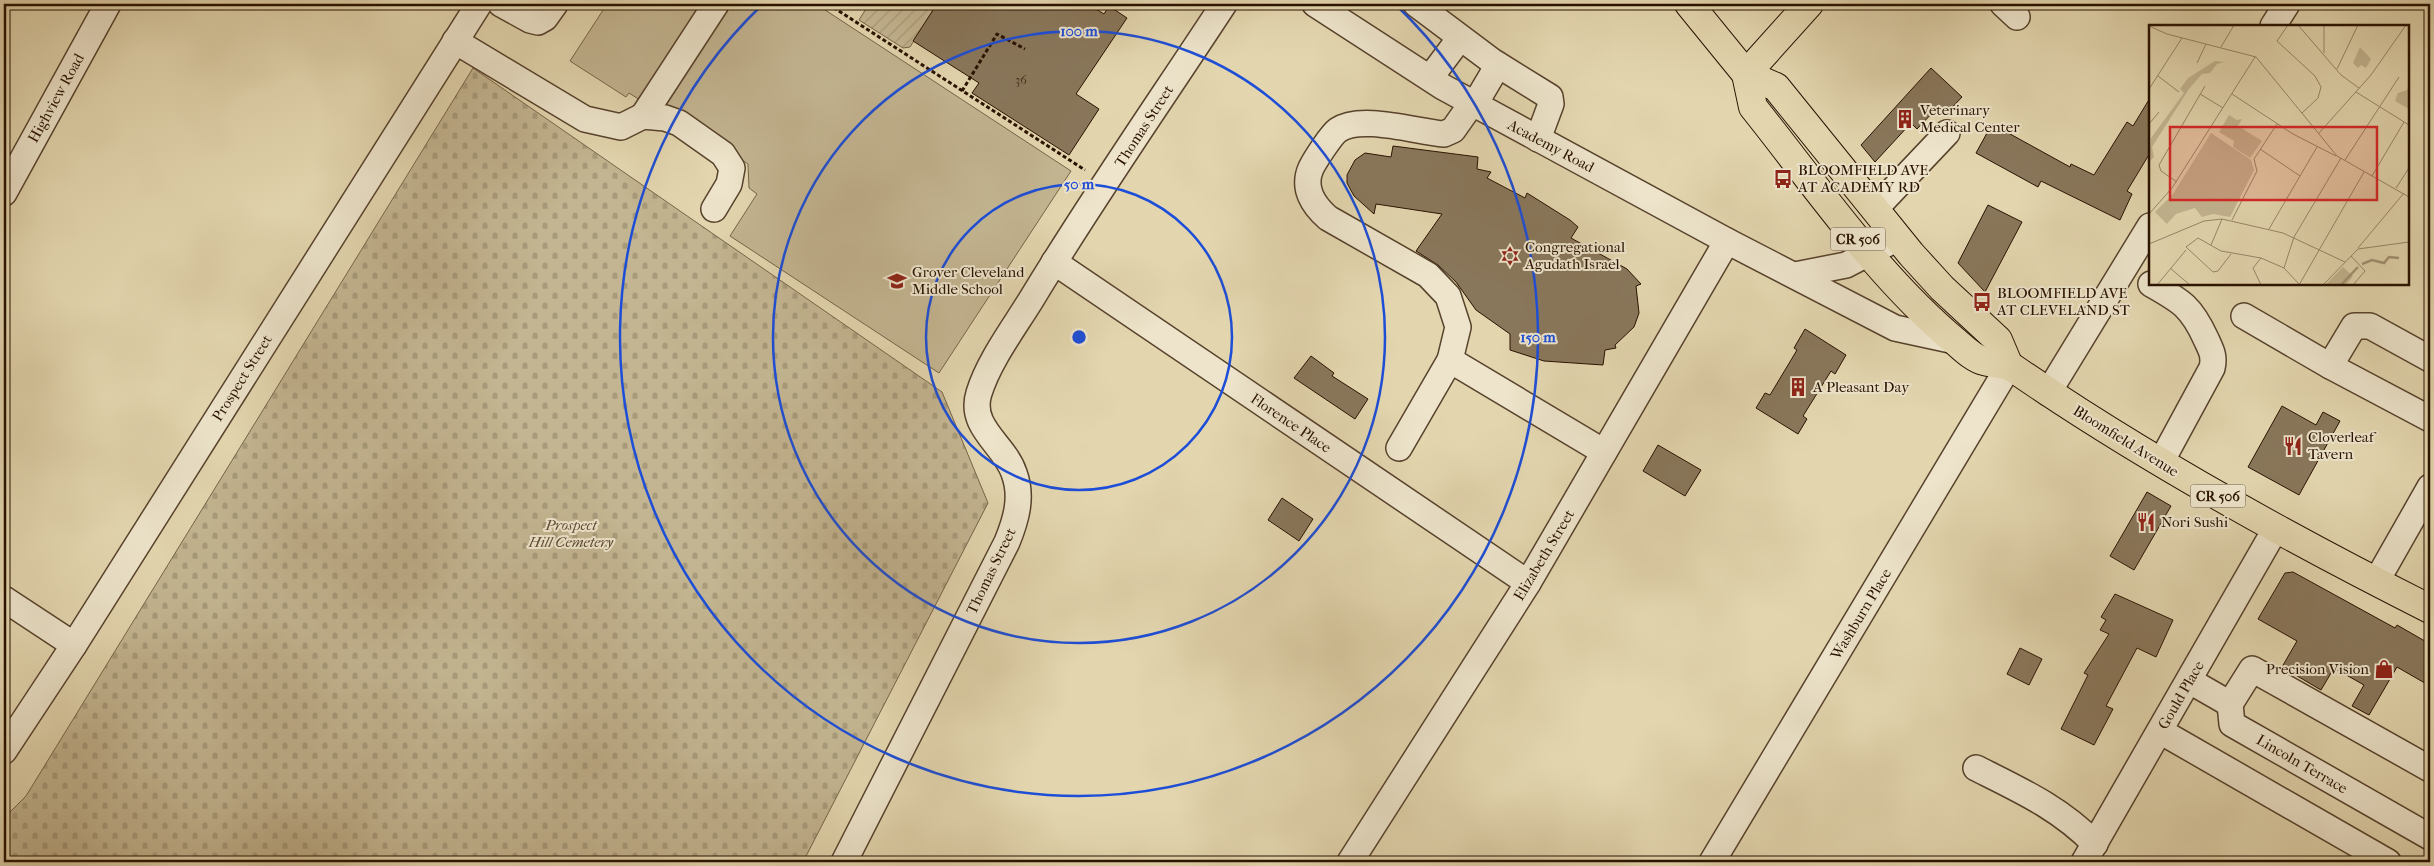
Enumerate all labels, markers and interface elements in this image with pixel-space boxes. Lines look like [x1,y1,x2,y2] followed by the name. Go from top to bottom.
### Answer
[1060,22,1098,40] text: 100 m
[2149,25,2409,285] inset map
[24,49,88,146] street label: Highview Road
[1015,73,1027,87] house number: 36
[1111,81,1178,170] street label: Thomas Street
[1919,101,2020,136] place label: Veterinary Medical Center
[1894,108,1916,130] building icon: Veterinary Medical Center
[1504,115,1598,177] street label: Academy Road
[1797,161,1928,196] place label: BLOOMFIELD AVE AT ACADEMY RD
[1772,168,1794,190] bus stop icon: BLOOMFIELD AVE AT ACADEMY RD
[1064,175,1095,193] text: 50 m
[1830,228,1886,250] road number: CR 506
[1524,238,1625,273] place label: Congregational Agudath Israel
[1499,245,1521,267] synagogue icon: Congregational Agudath Israel
[912,263,1025,298] place label: Grover Cleveland Middle School
[886,270,908,292] school or university icon: Grover Cleveland Middle School
[1996,284,2131,319] place label: BLOOMFIELD AVE AT CLEVELAND ST
[1971,291,1993,313] bus stop icon: BLOOMFIELD AVE AT CLEVELAND ST
[1070,328,1088,346] centre of rings
[1520,328,1556,346] text: 150 m
[208,331,276,425] street label: Prospect Street
[1787,376,1809,398] building icon: A Pleasant Day
[1812,378,1910,396] place label: A Pleasant Day
[1247,389,1335,457] street label: Florence Place
[2070,401,2183,481] street label: Bloomfield Avenue
[2308,428,2377,463] place label: Cloverleaf Tavern
[2282,435,2304,457] restaurant icon: Cloverleaf Tavern
[2190,484,2246,508] road number: CR 506
[1510,506,1579,604] street label: Elizabeth Street
[2135,511,2157,533] restaurant icon: Nori Sushi
[2161,513,2229,531] place label: Nori Sushi
[528,516,614,551] park label: Prospect Hill Cemetery
[962,524,1020,617] street label: Thomas Street
[1826,565,1896,664] street label: Washburn Place
[2154,657,2208,732] street label: Gould Place
[2373,658,2395,680] shop icon: Precision Vision
[2266,660,2369,678] place label: Precision Vision
[2253,731,2351,798] street label: Lincoln Terrace

